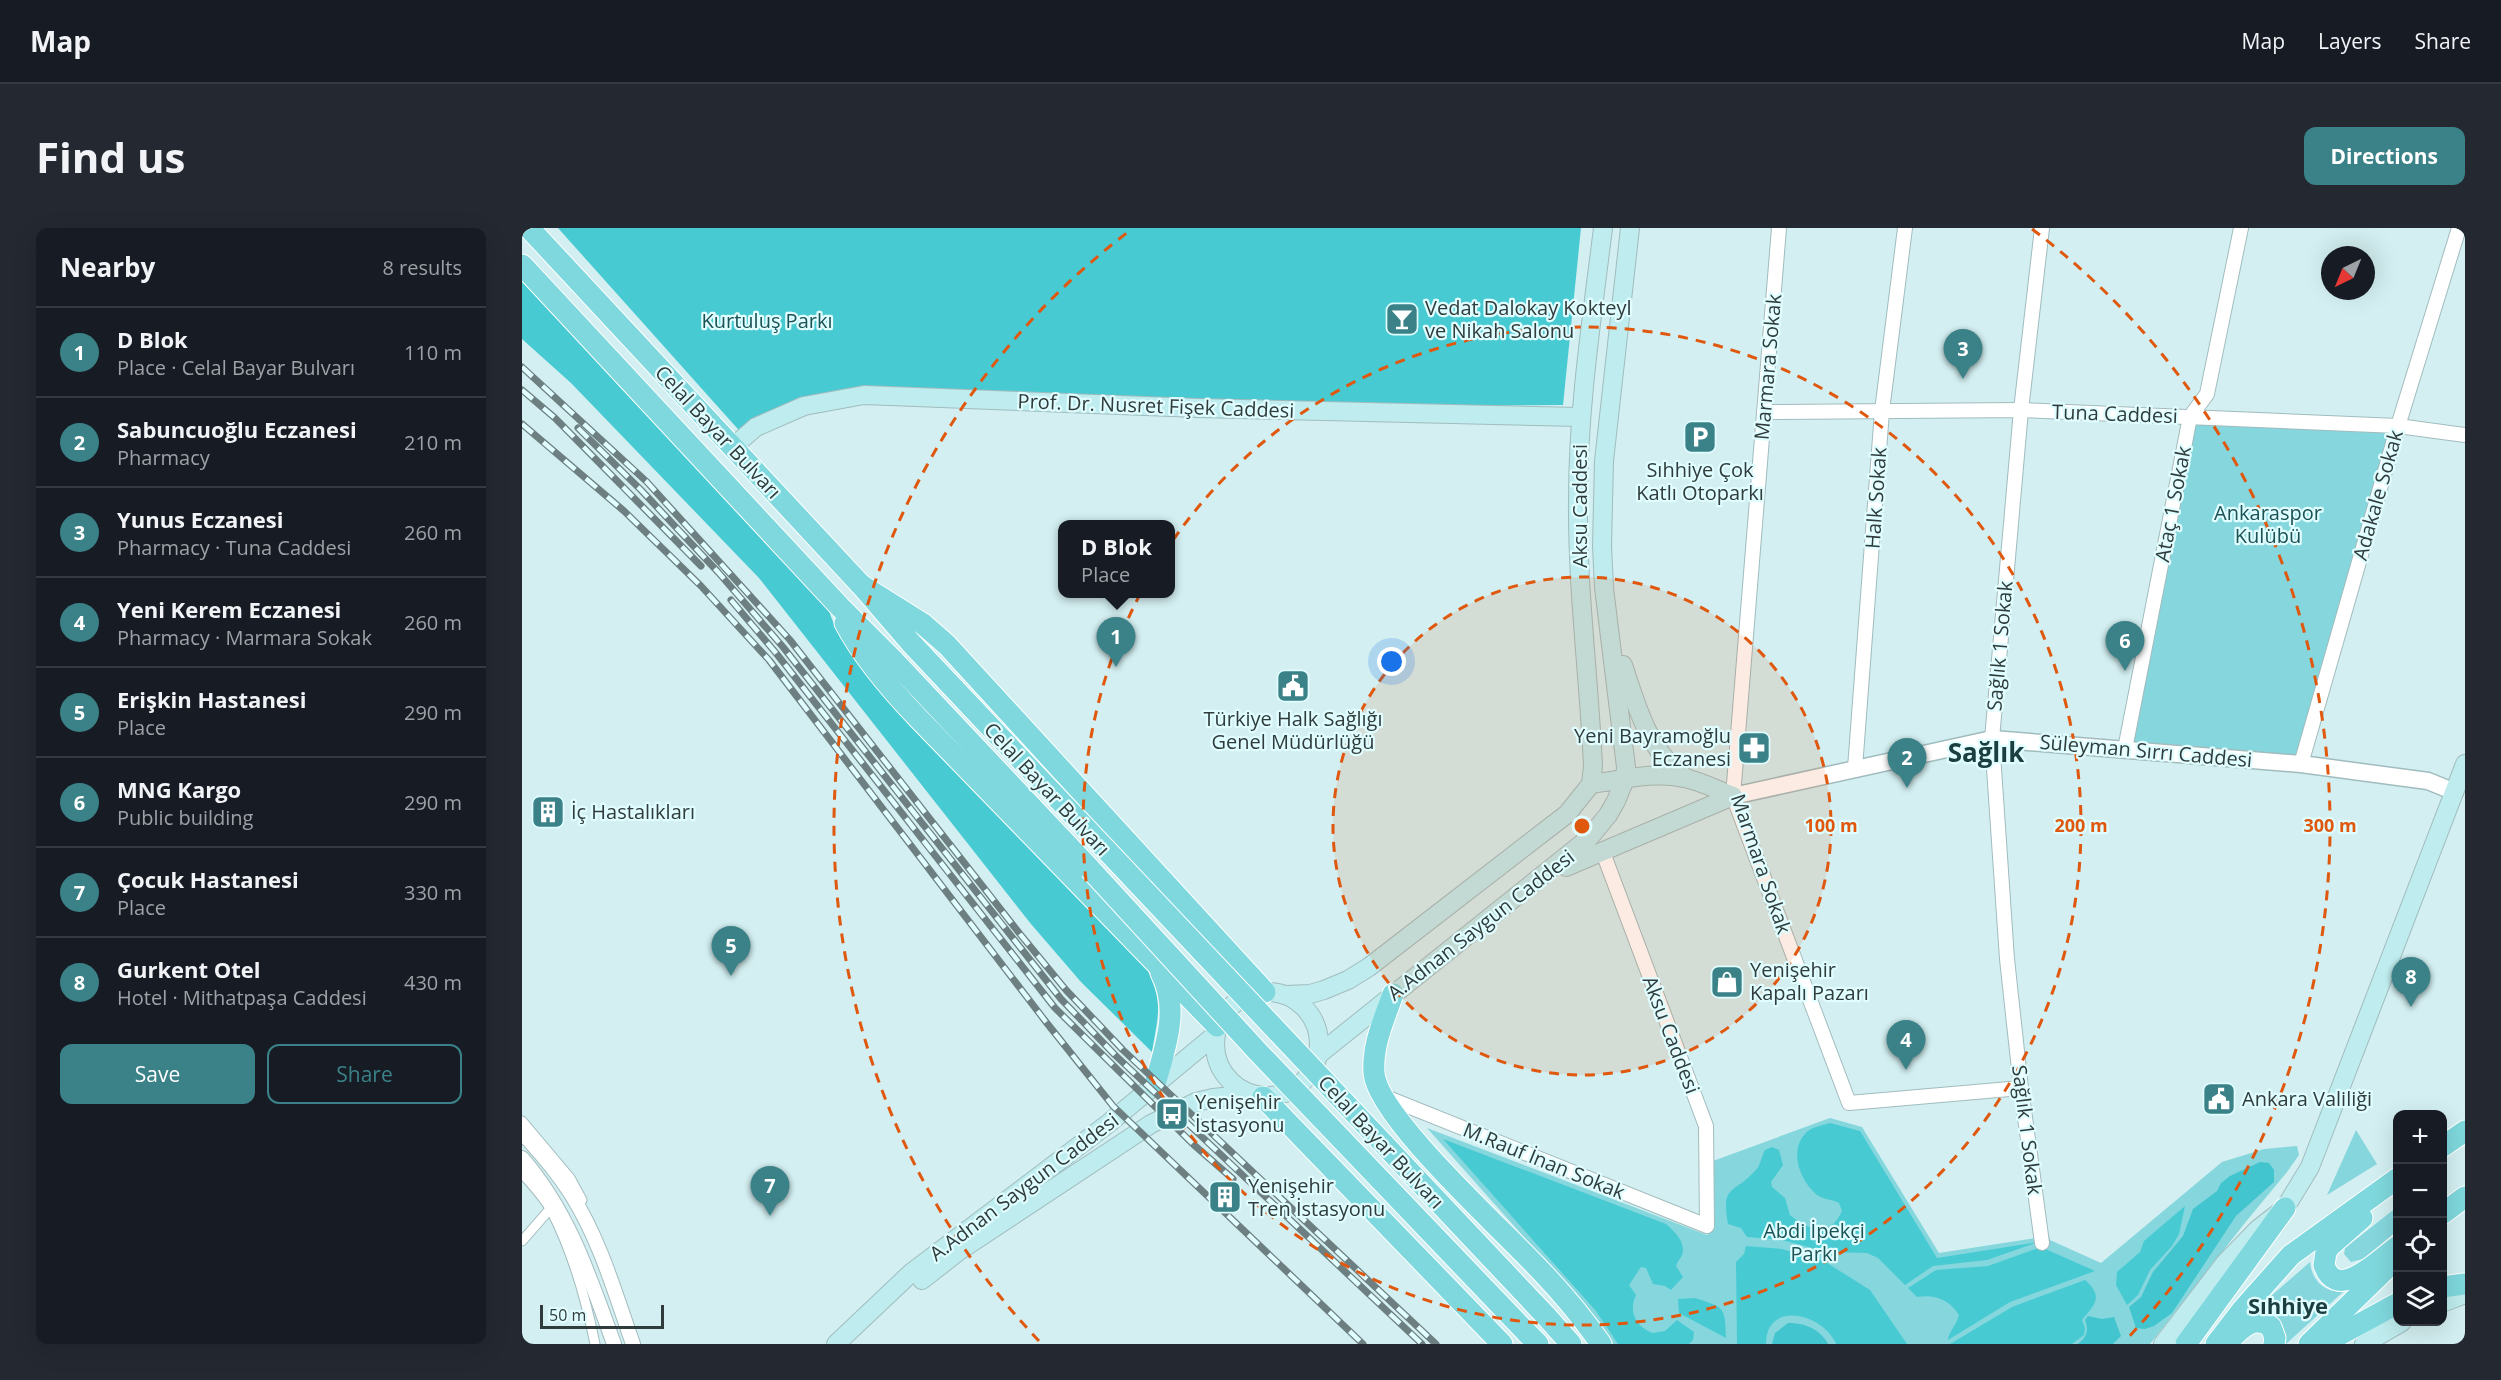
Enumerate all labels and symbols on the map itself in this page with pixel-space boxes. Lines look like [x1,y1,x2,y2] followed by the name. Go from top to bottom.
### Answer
[2321,246,2375,300] north arrow
[1748,292,1787,441] street label: Marmara Sokak
[1425,294,1632,344] place label: Vedat Dalokay Kokteyl ve Nikah Salonu
[1384,301,1420,337] bar icon: Vedat Dalokay Kokteyl ve Nikah Salonu
[702,307,833,334] park label: Kurtuluş Parkı
[1944,330,1982,379] pin: 3
[649,359,787,504] street label: Celal Bayar Bulvarı
[1017,387,1295,424] street label: Prof. Dr. Nusret Fişek Caddesi
[2052,398,2178,429] street label: Tuna Caddesi
[1682,419,1718,455] parking icon: Sıhhiye Çok Katlı Otoparkı
[2346,426,2409,563] street label: Adakale Sokak
[2148,443,2197,564] street label: Ataç 1 Sokak
[1566,444,1593,568] street label: Aksu Caddesi
[1858,446,1893,550] street label: Halk Sokak
[1636,456,1764,506] place label: Sıhhiye Çok Katlı Otoparkı
[2214,499,2322,549] park label: Ankaraspor Kulübü
[1980,579,2019,712] street label: Sağlık 1 Sokak
[1096,618,1136,667] pin: 1
[2106,622,2144,671] pin: 6
[1377,647,1406,676] your location
[1275,668,1311,704] public building icon: Türkiye Halk Sağlığı Genel Müdürlüğü
[1203,705,1383,755] place label: Türkiye Halk Sağlığı Genel Müdürlüğü
[978,716,1116,861] street label: Celal Bayar Bulvarı
[1574,722,1731,772] place label: Yeni Bayramoğlu Eczanesi
[2039,728,2253,773] street label: Süleyman Sırrı Caddesi
[1736,730,1772,766] pharmacy icon: Yeni Bayramoğlu Eczanesi
[1948,734,2025,770] district label: Sağlık
[1888,738,1926,788] pin: 2
[1725,790,1798,938] street label: Marmara Sokak
[530,794,566,830] building icon: İç Hastalıkları
[571,798,695,825] place label: İç Hastalıkları
[1804,813,1858,837] text: 100 m
[2054,813,2108,837] text: 200 m
[2303,813,2357,837] text: 300 m
[1572,816,1592,836] centre of rings
[1382,843,1580,1006] street label: A.Adnan Saygun Caddesi
[712,926,750,976] pin: 5
[1750,956,1869,1006] place label: Yenişehir Kapalı Pazarı
[2392,958,2430,1007] pin: 8
[1709,964,1745,1000] shop icon: Yenişehir Kapalı Pazarı
[1637,972,1706,1098] street label: Aksu Caddesi
[1886,1020,1926,1070] pin: 4
[2006,1064,2049,1197] street label: Sağlık 1 Sokak
[1312,1069,1450,1214] street label: Celal Bayar Bulvarı
[2201,1081,2237,1117] public building icon: Ankara Valiliği
[2242,1085,2372,1112] place label: Ankara Valiliği
[1195,1088,1284,1138] place label: Yenişehir İstasyonu
[1154,1096,1190,1132] bus stop icon: Yenişehir İstasyonu
[924,1107,1124,1267] street label: A.Adnan Saygun Caddesi
[1459,1116,1630,1206] street label: M.Rauf İnan Sokak
[750,1166,790,1216] pin: 7
[1248,1172,1385,1222] place label: Yenişehir Tren İstasyonu
[1207,1179,1243,1215] building icon: Yenişehir Tren İstasyonu
[1763,1217,1865,1267] park label: Abdi İpekçi Parkı
[2248,1290,2328,1320] district label: Sıhhiye
[540,1302,664,1330] scale bar

